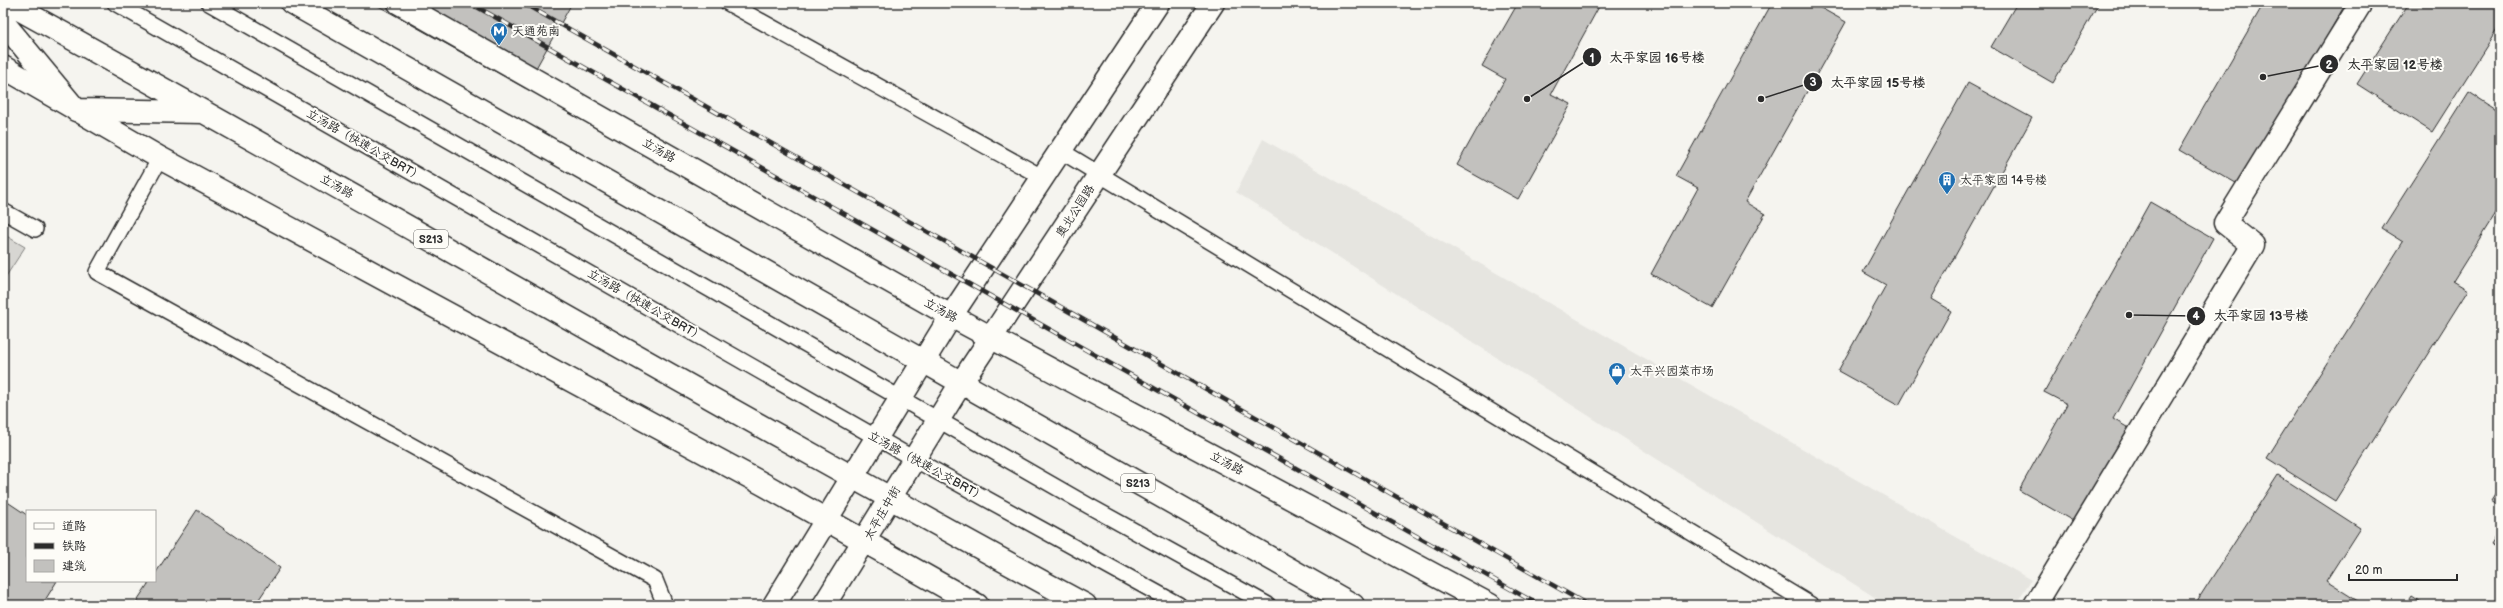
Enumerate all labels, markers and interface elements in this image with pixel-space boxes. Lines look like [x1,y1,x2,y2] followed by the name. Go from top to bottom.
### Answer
[489,21,509,46] metro station icon: 天通苑南
[512,24,560,39] place label: 天通苑南
[1582,45,1713,70] callout: 太平家园 16号楼
[1610,50,1704,66] text: 太平家园 16号楼
[1589,51,1595,66] text: 1
[2319,52,2450,77] callout: 太平家园 12号楼
[2348,57,2442,73] text: 太平家园 12号楼
[2325,58,2333,73] text: 2
[1803,69,1934,94] callout: 太平家园 15号楼
[1809,75,1817,90] text: 3
[1831,75,1925,91] text: 太平家园 15号楼
[304,106,426,185] street label: 立汤路（快速公交BRT）
[639,135,678,166] street label: 立汤路
[1937,170,1957,195] building icon: 太平家园 14号楼
[317,171,356,202] street label: 立汤路
[1960,173,2047,188] place label: 太平家园 14号楼
[1053,182,1098,241] street label: 奥北公园路
[414,230,448,248] road number: S213
[585,266,707,345] street label: 立汤路（快速公交BRT）
[921,295,960,326] street label: 立汤路
[2186,303,2317,328] callout: 太平家园 13号楼
[2214,308,2308,324] text: 太平家园 13号楼
[2192,309,2200,324] text: 4
[1607,361,1627,386] shop icon: 太平兴园菜市场
[1630,364,1714,379] place label: 太平兴园菜市场
[865,428,988,505] street label: 立汤路（快速公交BRT）
[1207,448,1246,479] street label: 立汤路
[1121,474,1155,492] road number: S213
[861,484,904,543] street label: 太平庄中街
[26,510,156,582] legend
[62,519,86,534] text: 道路
[62,539,86,554] text: 铁路
[2349,556,2457,582] scale bar
[62,559,86,574] text: 建筑
[2355,563,2382,578] text: 20 m

